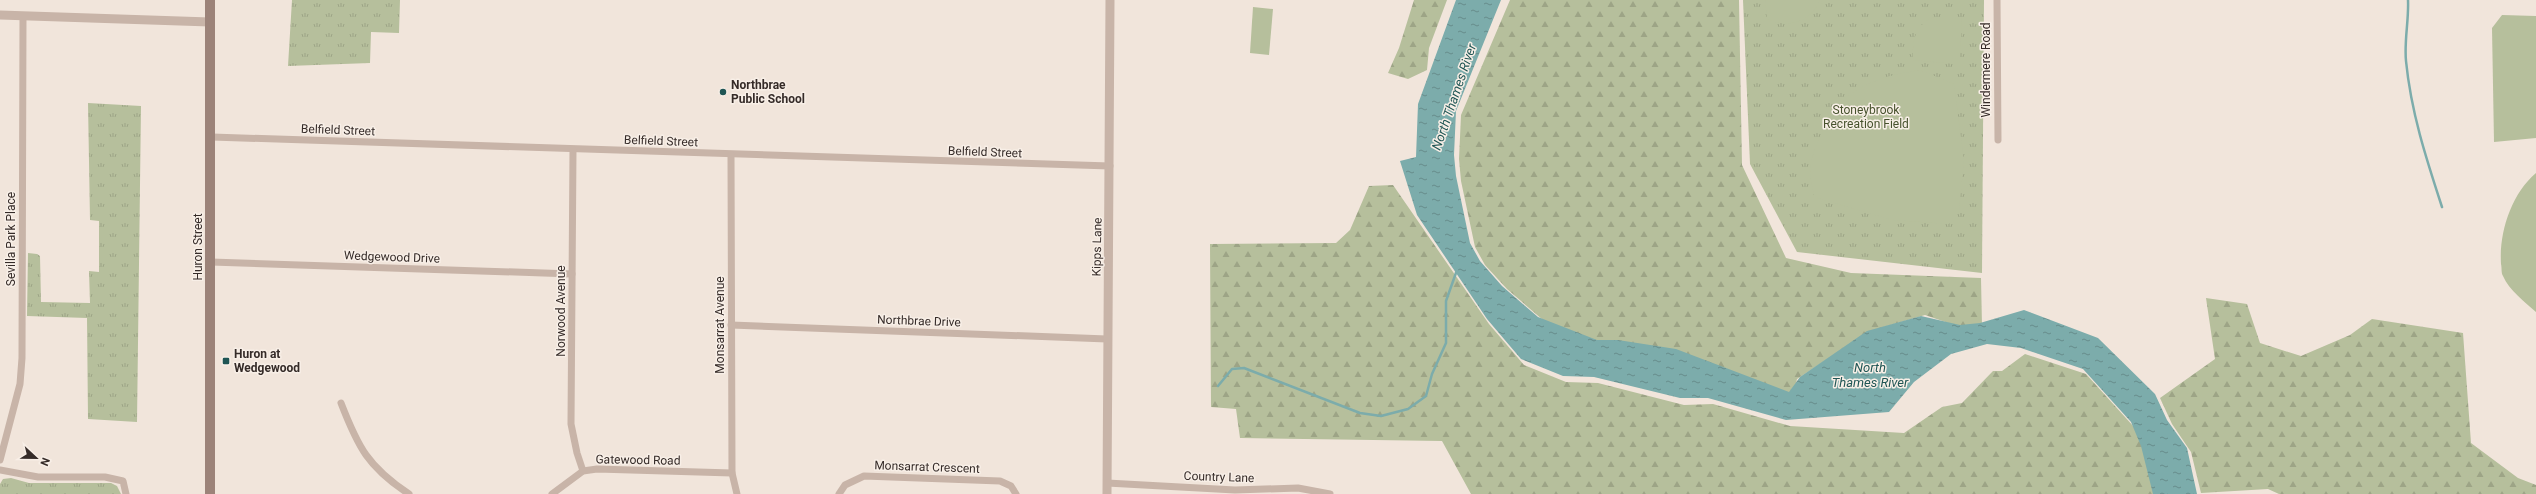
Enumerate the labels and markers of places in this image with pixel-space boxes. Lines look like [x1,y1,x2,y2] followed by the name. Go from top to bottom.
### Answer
[731,78,805,106] place label: Northbrae Public School
[718,87,728,97] marker: Northbrae Public School
[234,347,300,375] place label: Huron at Wedgewood
[221,356,231,366] marker: Huron at Wedgewood

